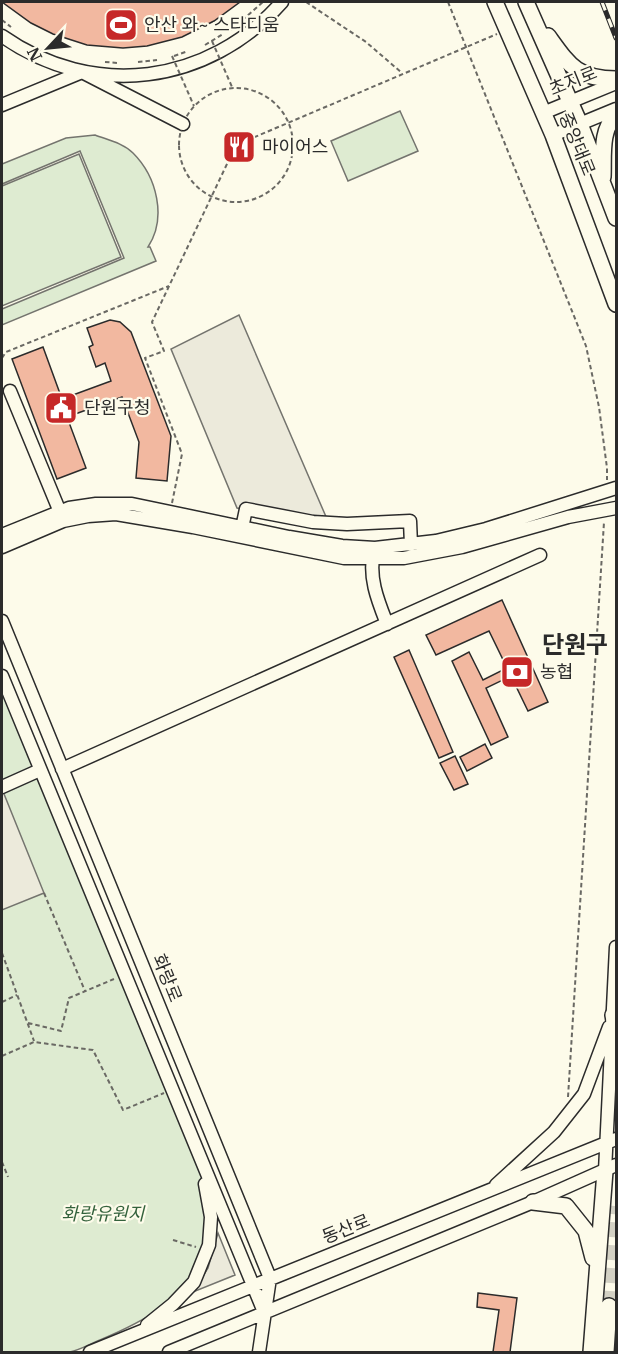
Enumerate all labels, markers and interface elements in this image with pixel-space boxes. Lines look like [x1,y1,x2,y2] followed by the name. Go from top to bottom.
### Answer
[103,7,139,43] sports icon: 안산 와~ 스타디움
[144,13,279,36] place label: 안산 와~ 스타디움
[18,18,78,78] north arrow
[23,44,46,65] text: N
[545,61,600,101] street label: 초지로
[554,109,601,179] street label: 중앙대로
[221,129,257,165] restaurant icon: 마이어스
[262,135,328,158] place label: 마이어스
[43,390,79,426] public building icon: 단원구청
[84,396,150,419] place label: 단원구청
[542,629,608,660] district label: 단원구
[499,654,535,690] bank icon: 농협
[540,660,573,683] place label: 농협
[147,950,187,1005] street label: 화랑로
[62,1202,146,1225] park label: 화랑유원지
[318,1209,373,1249] street label: 동산로

